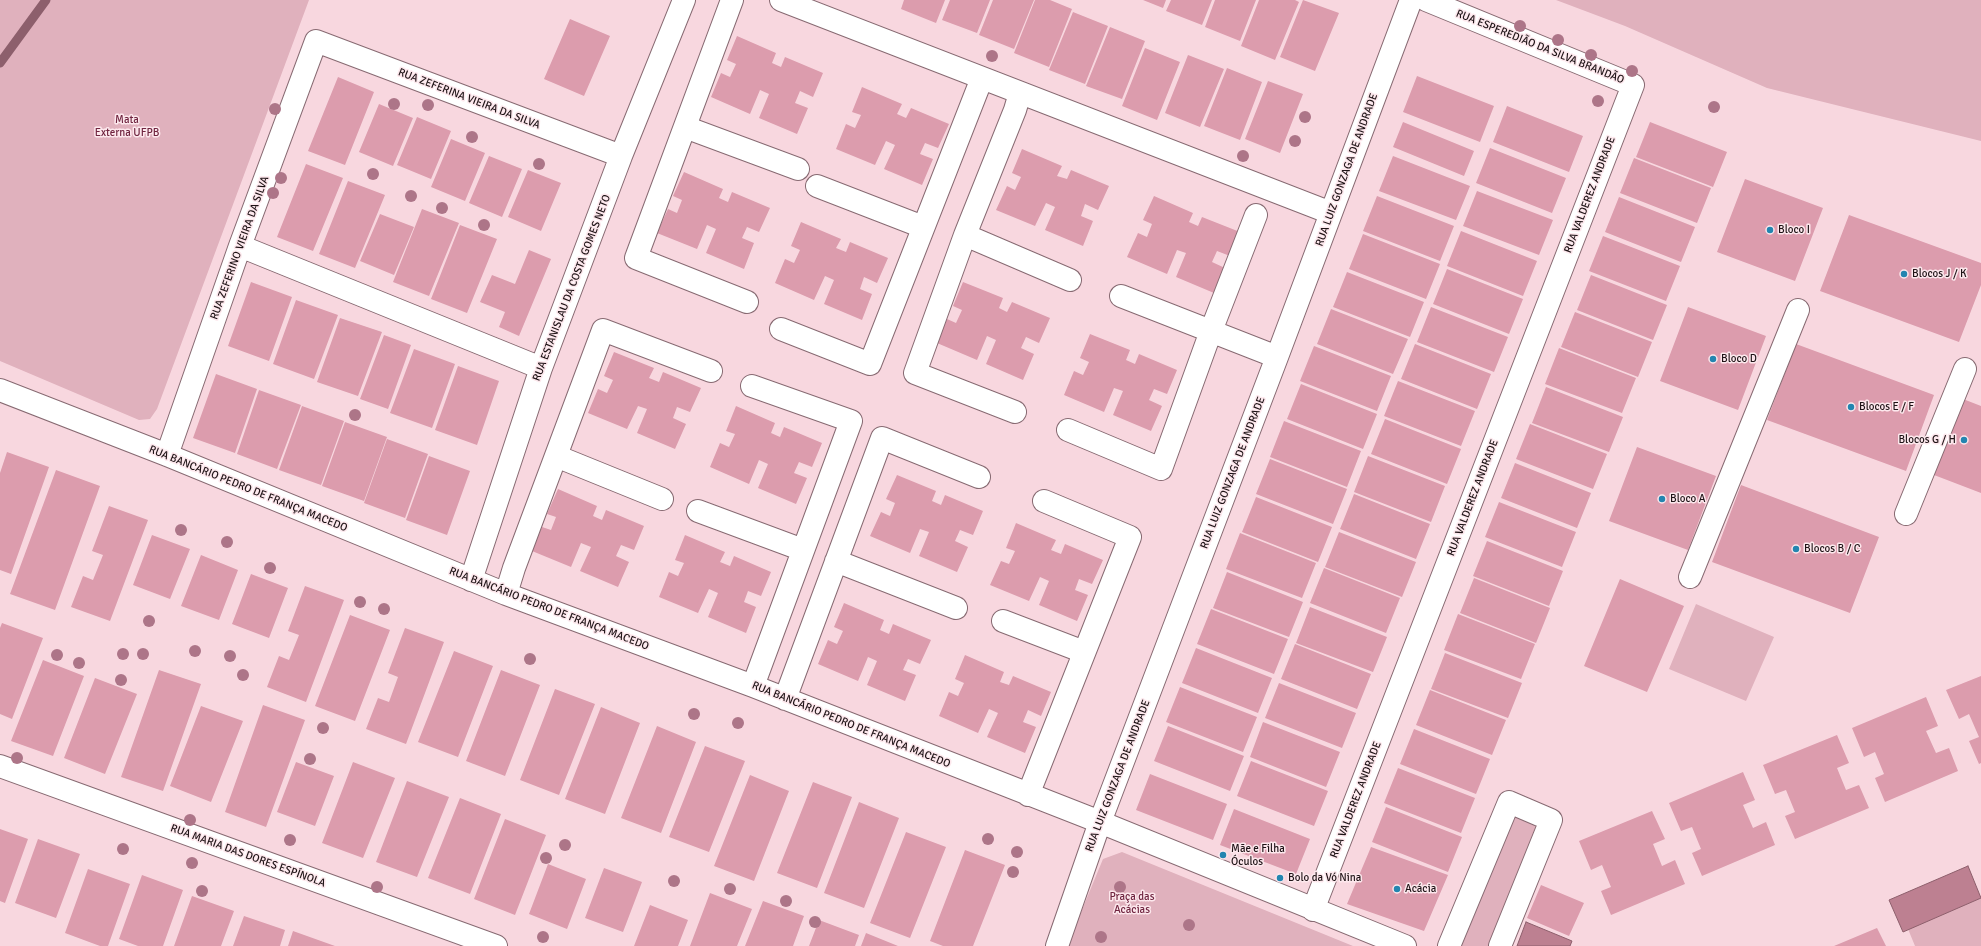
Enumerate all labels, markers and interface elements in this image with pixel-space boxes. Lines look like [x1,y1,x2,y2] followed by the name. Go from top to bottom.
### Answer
[1454,7,1626,87] street label: RUA ESPEREDIÃO DA SILVA BRANDÃO
[396,66,542,132] street label: RUA ZEFERINA VIEIRA DA SILVA
[1313,92,1381,248] street label: RUA LUIZ GONZAGA DE ANDRADE
[95,113,159,139] park label: Mata Externa UFPB
[1562,135,1618,255] street label: RUA VALDEREZ ANDRADE
[208,175,272,321] street label: RUA ZEFERINO VIEIRA DA SILVA
[530,193,614,383] street label: RUA ESTANISLAU DA COSTA GOMES NETO
[1778,223,1810,237] place label: Bloco I
[1765,225,1775,235] marker: Bloco I
[1912,267,1967,281] place label: Blocos J / K
[1899,269,1909,279] marker: Blocos J / K
[1721,352,1757,366] place label: Bloco D
[1708,354,1718,364] marker: Bloco D
[1198,395,1268,551] street label: RUA LUIZ GONZAGA DE ANDRADE
[1859,400,1914,414] place label: Blocos E / F
[1846,402,1856,412] marker: Blocos E / F
[1898,433,1956,447] place label: Blocos G / H
[1959,435,1969,445] marker: Blocos G / H
[1445,438,1501,558] street label: RUA VALDEREZ ANDRADE
[147,443,349,535] street label: RUA BANCÁRIO PEDRO DE FRANÇA MACEDO
[1670,492,1705,506] place label: Bloco A
[1657,494,1667,504] marker: Bloco A
[1804,542,1860,556] place label: Blocos B / C
[1791,544,1801,554] marker: Blocos B / C
[447,565,651,653] street label: RUA BANCÁRIO PEDRO DE FRANÇA MACEDO
[750,679,952,771] street label: RUA BANCÁRIO PEDRO DE FRANÇA MACEDO
[1083,698,1153,854] street label: RUA LUIZ GONZAGA DE ANDRADE
[1328,740,1384,860] street label: RUA VALDEREZ ANDRADE
[169,822,327,890] street label: RUA MARIA DAS DORES ESPÍNOLA
[1231,842,1285,868] place label: Mãe e Filha Óculos
[1218,850,1228,860] marker: Mãe e Filha Óculos
[1288,871,1361,885] place label: Bolo da Vó Nina
[1275,873,1285,883] marker: Bolo da Vó Nina
[1405,882,1436,896] place label: Acácia
[1392,884,1402,894] marker: Acácia
[1110,890,1154,916] park label: Praça das Acácias

